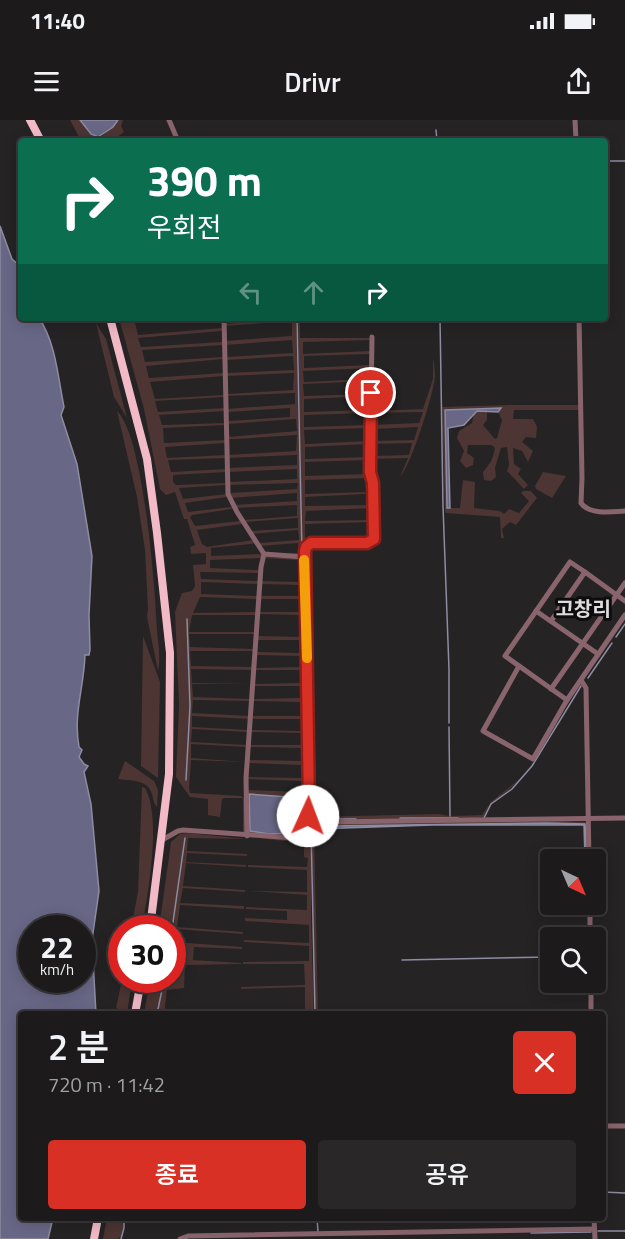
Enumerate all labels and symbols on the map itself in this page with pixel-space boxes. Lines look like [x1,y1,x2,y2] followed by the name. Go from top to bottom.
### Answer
[345,367,396,418] pin
[555,593,611,624] district label: 고창리
[276,784,340,848] position arrow
[540,849,606,915] north arrow
[108,915,186,993] speed limit sign: 30

